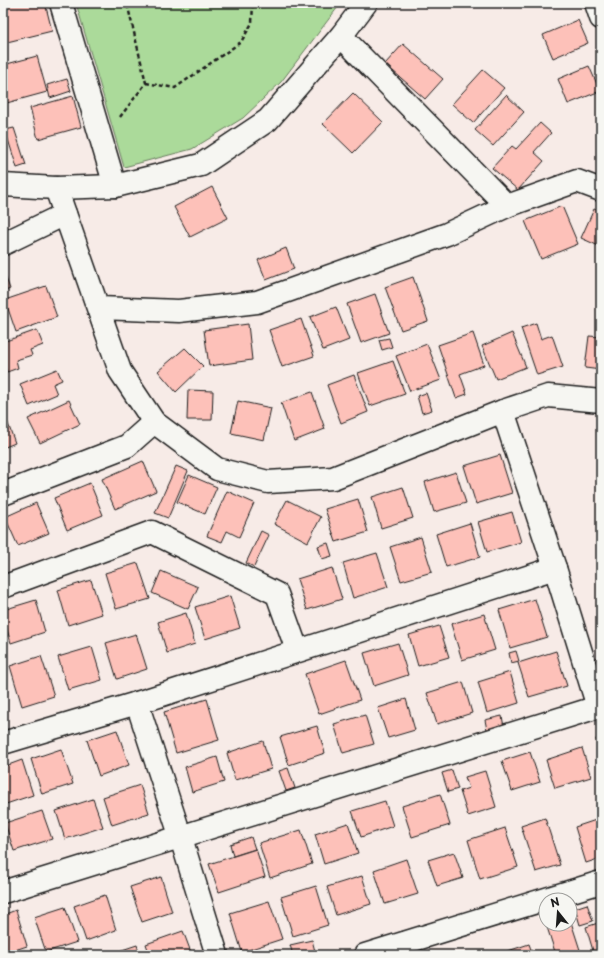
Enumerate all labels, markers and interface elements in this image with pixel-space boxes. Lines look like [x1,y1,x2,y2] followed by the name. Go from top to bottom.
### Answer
[538,892,578,932] north arrow
[548,892,562,911] text: N

